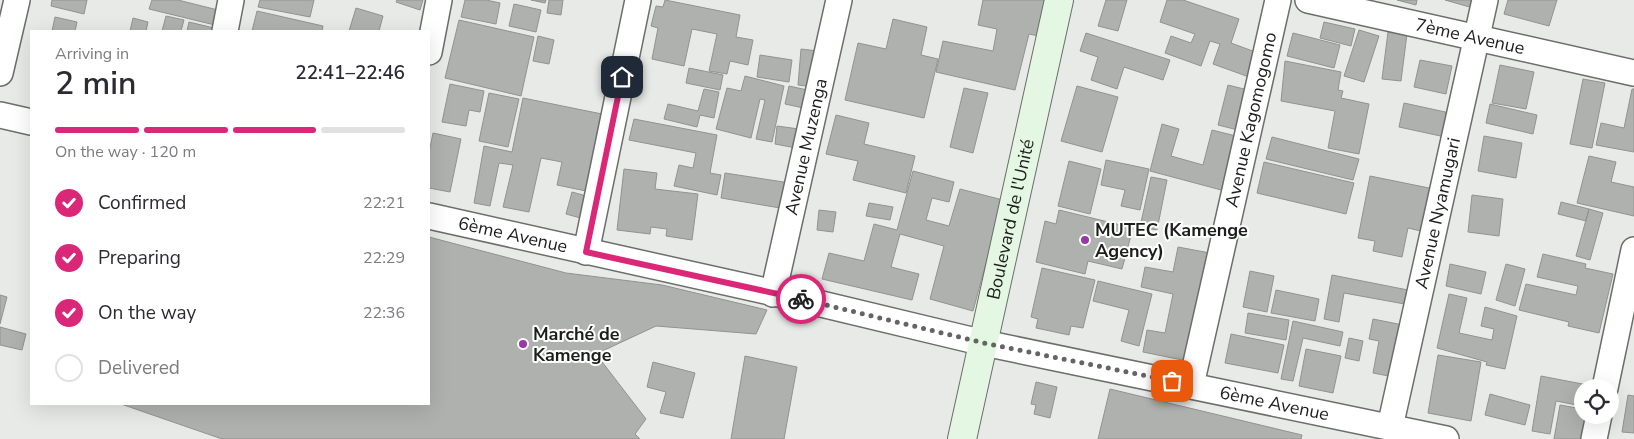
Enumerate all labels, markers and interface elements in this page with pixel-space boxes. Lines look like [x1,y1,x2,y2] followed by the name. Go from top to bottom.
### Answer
[1413,12,1527,60] street label: 7ème Avenue
[1220,30,1282,210] street label: Avenue Kagomogomo
[55,43,129,65] text: Arriving in
[601,56,643,98] pin
[295,60,405,86] text: 22:41–22:46
[55,62,137,105] text: 2 min
[608,63,636,91] icon: home
[779,76,833,217] street label: Avenue Muzenga
[1409,135,1466,291] street label: Avenue Nyamugari
[981,137,1040,302] street label: Boulevard de l'Unité
[55,141,196,163] text: On the way · 120 m
[55,189,83,217] icon: check
[98,190,186,216] text: Confirmed
[363,192,405,214] text: 22:21
[456,211,570,259] street label: 6ème Avenue
[1095,218,1248,263] place label: MUTEC (Kamenge Agency)
[1079,234,1091,246] marker: MUTEC (Kamenge Agency)
[55,244,83,272] icon: check
[98,245,181,271] text: Preparing
[363,247,405,269] text: 22:29
[776,274,826,324] courier
[787,285,815,313] icon: bike
[55,299,83,327] icon: check
[98,300,196,326] text: On the way
[363,302,405,324] text: 22:36
[533,322,620,367] place label: Marché de Kamenge
[517,338,529,350] marker: Marché de Kamenge
[98,355,180,381] text: Delivered
[1151,360,1193,402] pin
[1158,367,1186,395] icon: bag
[1574,379,1619,424] map controls
[1574,379,1619,424] button: locate
[1217,380,1331,426] street label: 6ème Avenue

